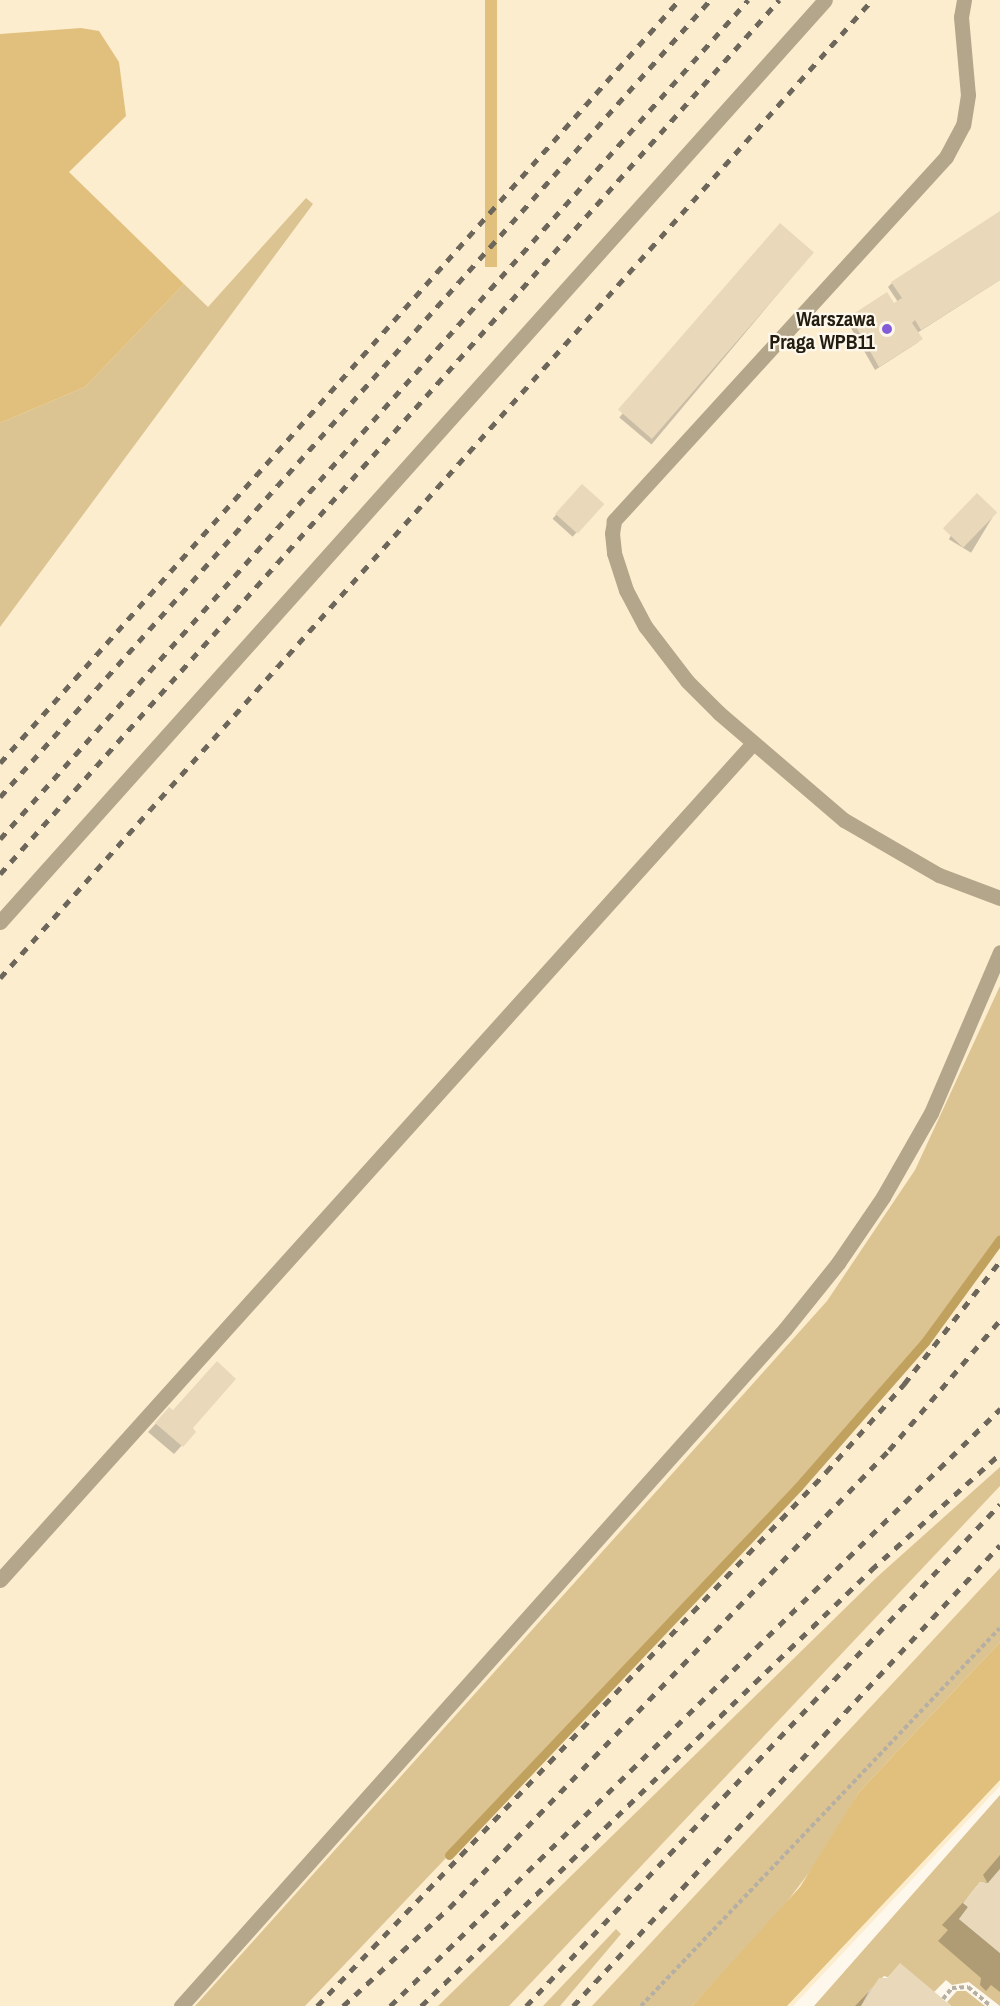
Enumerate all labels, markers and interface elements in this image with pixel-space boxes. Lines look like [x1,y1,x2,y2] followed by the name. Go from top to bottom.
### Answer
[769,306,875,353] place label: Warszawa Praga WPB11
[880,322,894,336] marker: Warszawa Praga WPB11

